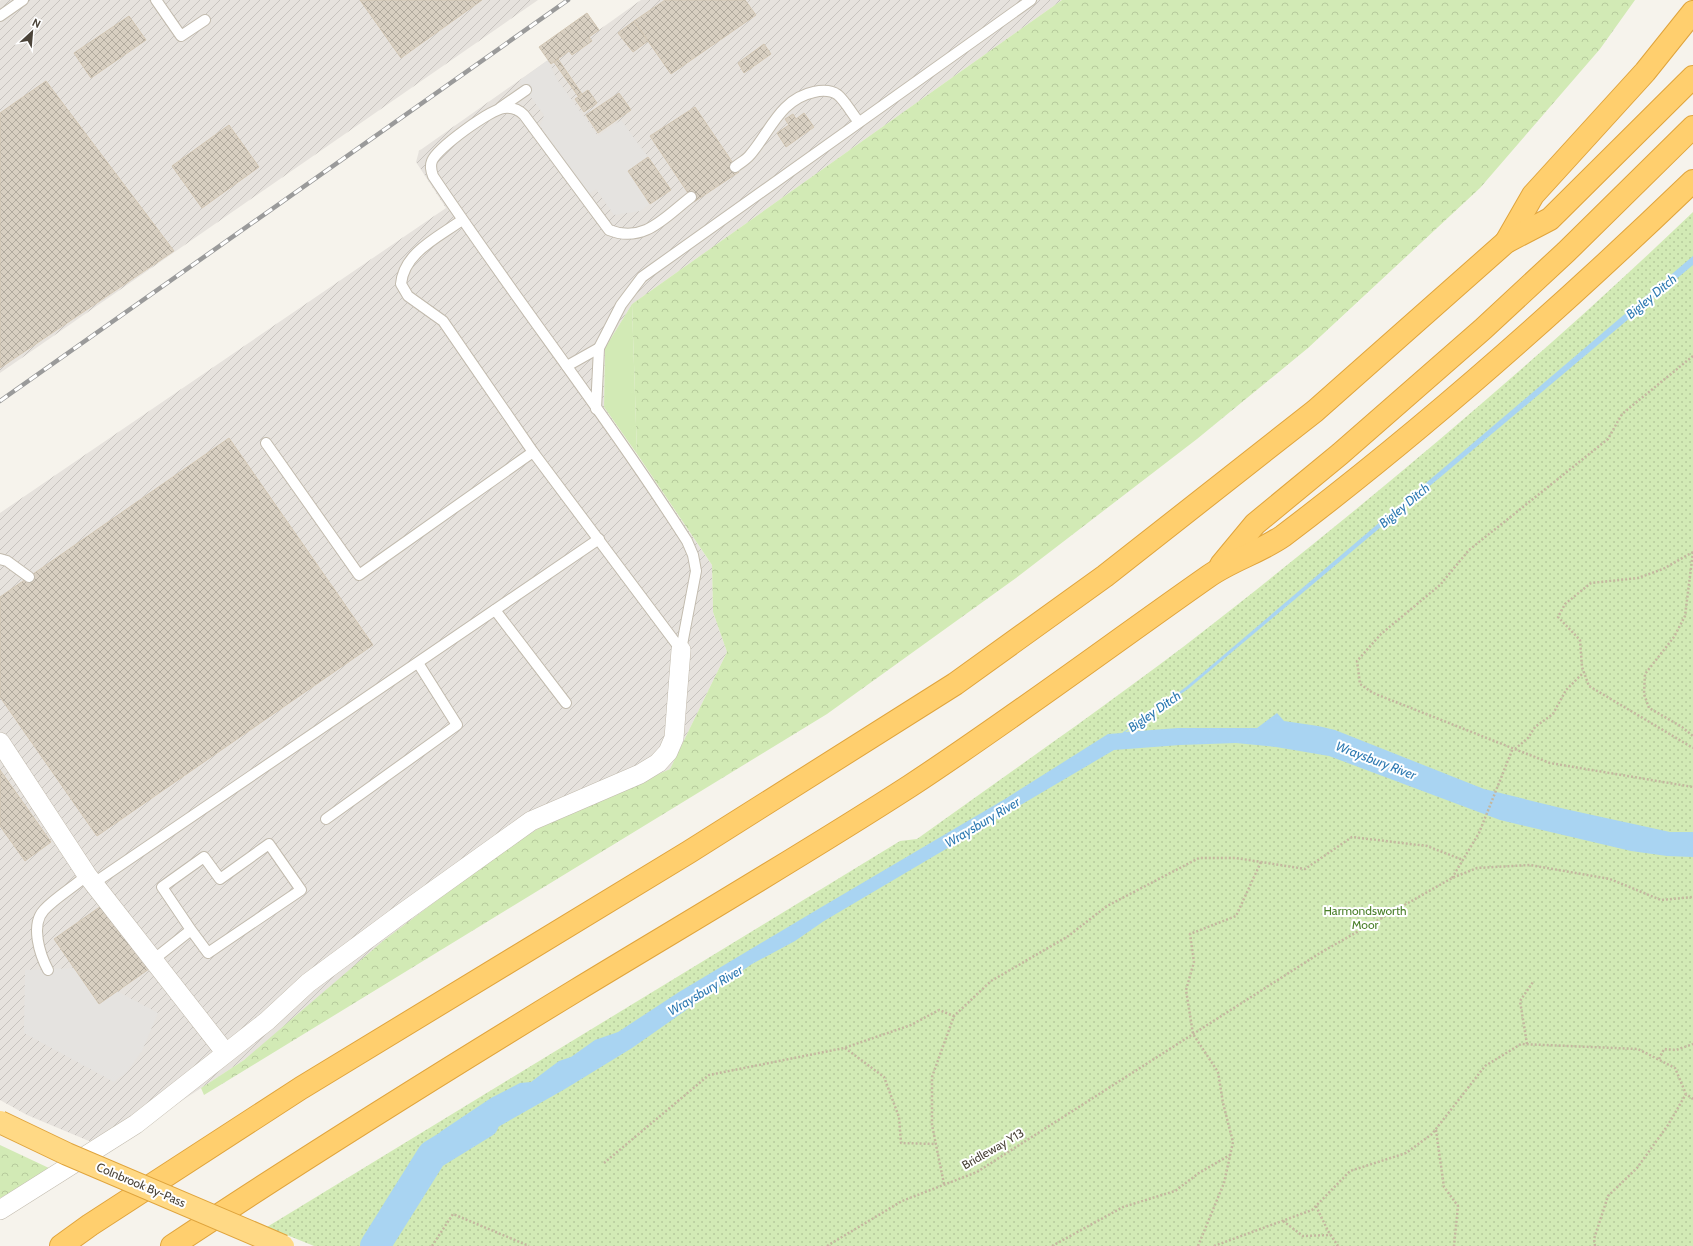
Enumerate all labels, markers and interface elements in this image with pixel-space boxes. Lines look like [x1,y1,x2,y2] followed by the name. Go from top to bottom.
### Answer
[12,12,52,52] north arrow
[30,15,43,31] text: N
[1623,270,1679,322] water label: Bigley Ditch
[1376,479,1432,531] water label: Bigley Ditch
[1124,687,1184,735] water label: Bigley Ditch
[1334,737,1419,783] water label: Wraysbury River
[942,793,1023,851] water label: Wraysbury River
[1324,903,1406,932] park label: Harmondsworth Moor
[665,961,746,1019] water label: Wraysbury River
[959,1125,1026,1172] street label: Bridleway Y13
[94,1159,188,1210] street label: Colnbrook By-Pass

